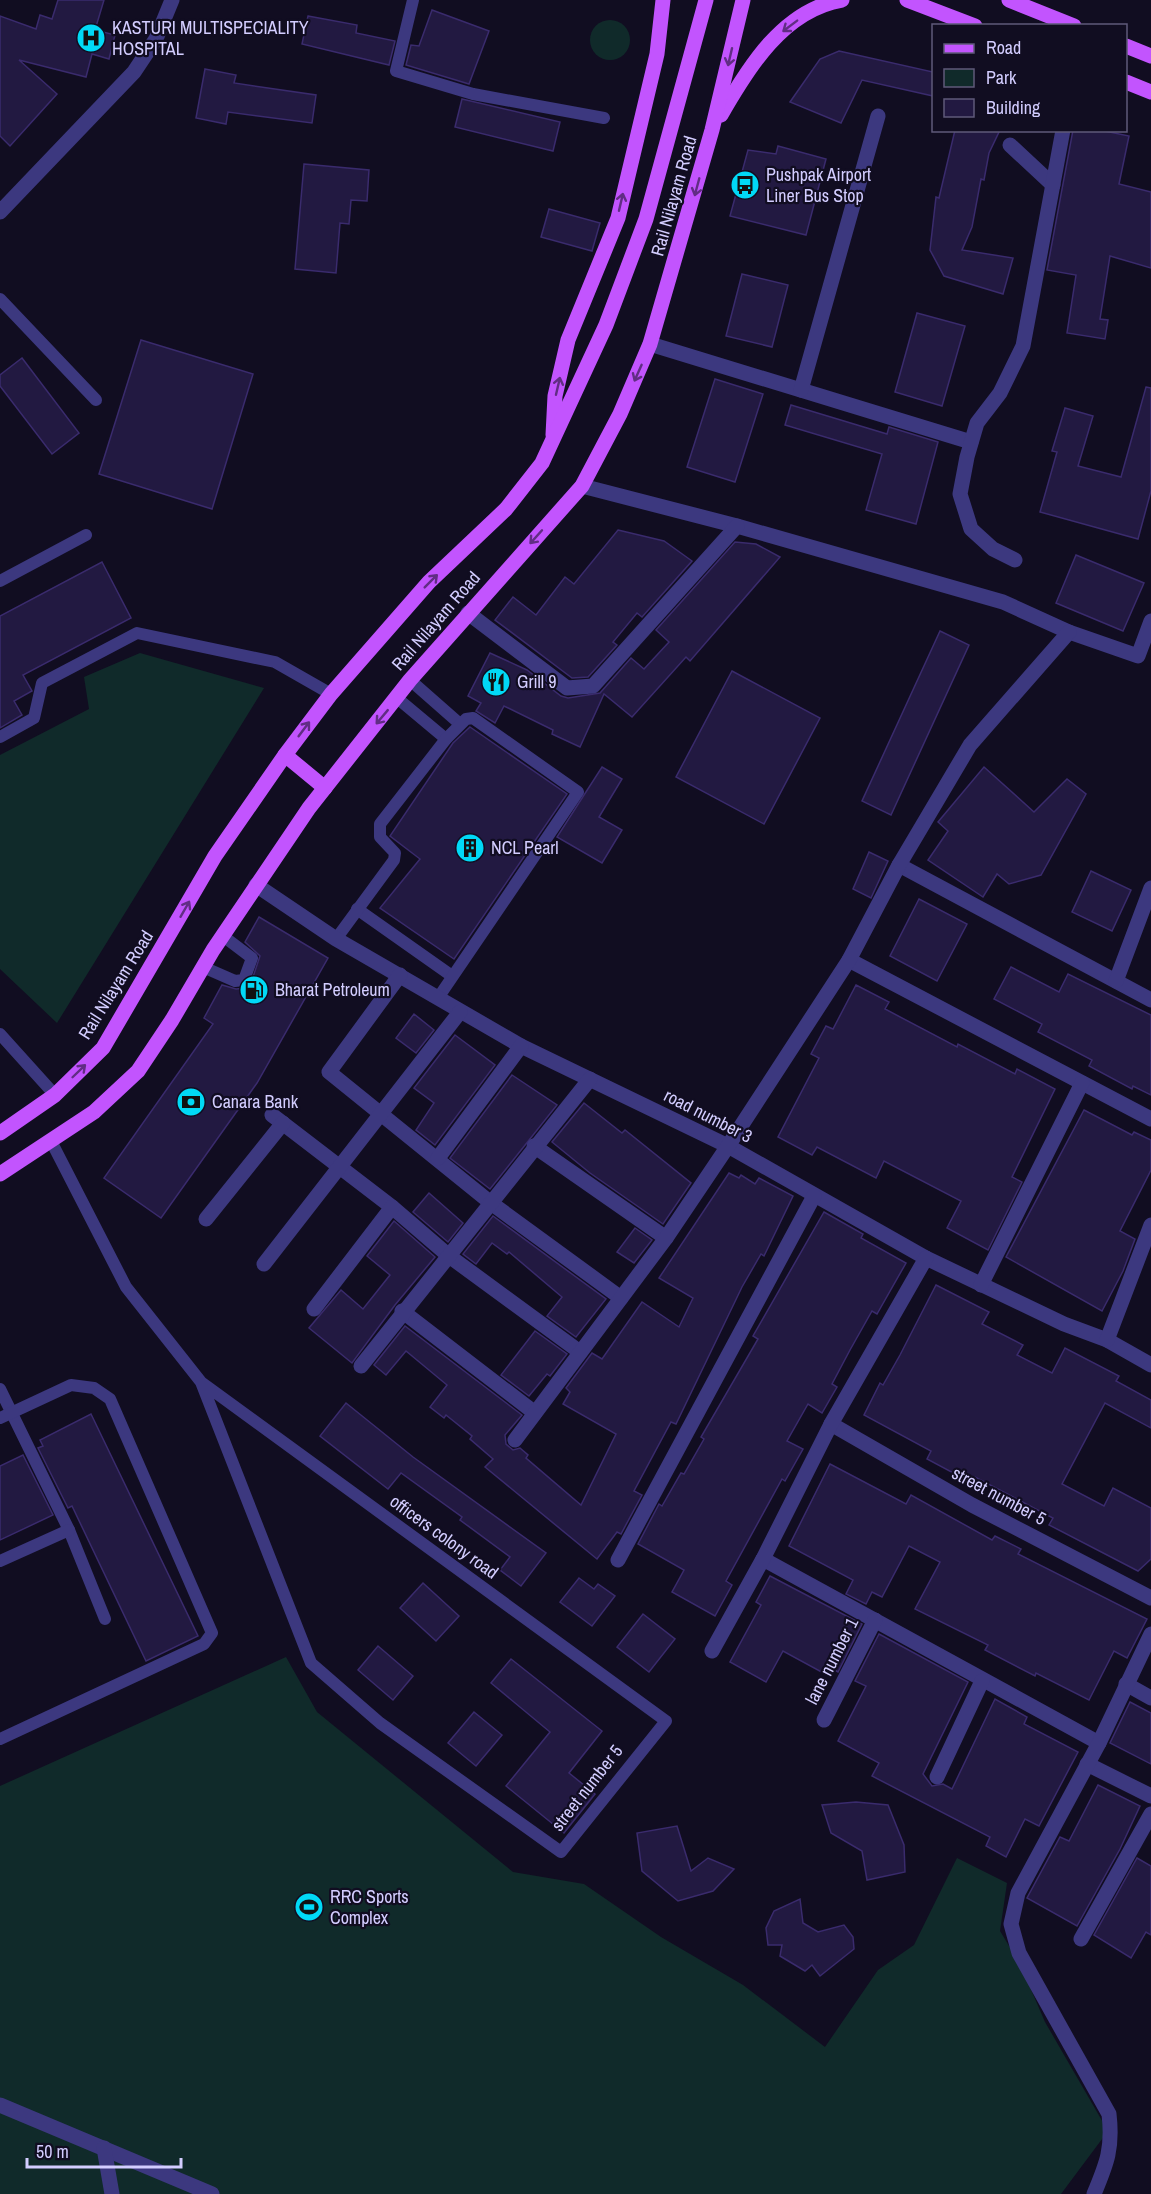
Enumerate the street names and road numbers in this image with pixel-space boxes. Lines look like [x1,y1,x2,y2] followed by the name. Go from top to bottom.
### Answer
[644,133,703,259] street label: Rail Nilayam Road
[386,566,486,676] street label: Rail Nilayam Road
[72,926,159,1044] street label: Rail Nilayam Road
[660,1083,757,1148] street label: road number 3
[948,1460,1051,1531] street label: street number 5
[385,1489,504,1584] street label: officers colony road
[799,1612,864,1708] street label: lane number 1
[545,1739,628,1836] street label: street number 5

